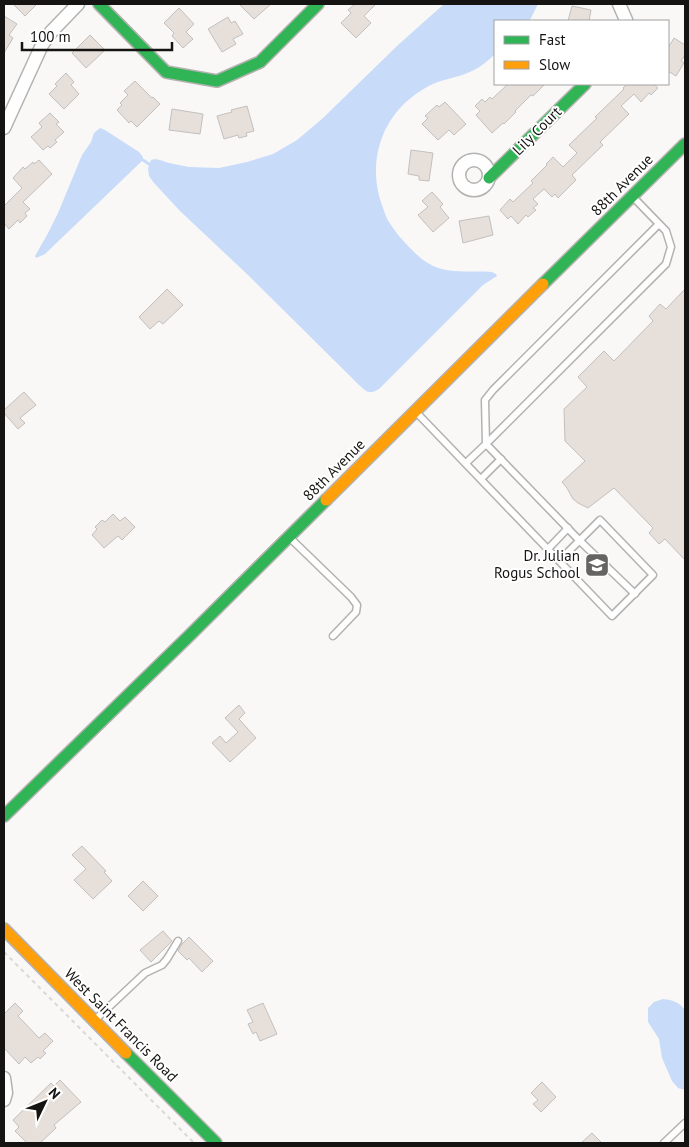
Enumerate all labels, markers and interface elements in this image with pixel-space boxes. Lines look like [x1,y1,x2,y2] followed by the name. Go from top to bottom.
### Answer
[22,20,172,52] scale bar
[494,20,669,85] legend
[30,27,71,46] text: 100 m
[539,30,566,49] text: Fast
[539,55,570,74] text: Slow
[508,102,565,159] street label: Lily Court
[587,150,657,220] street label: 88th Avenue
[299,435,369,505] street label: 88th Avenue
[494,546,581,582] place label: Dr. Julian Rogus School
[584,552,610,578] school or university icon: Dr. Julian Rogus School
[61,964,182,1085] street label: West Saint Francis Road
[20,1077,70,1127] north arrow
[45,1084,64,1103] text: N

